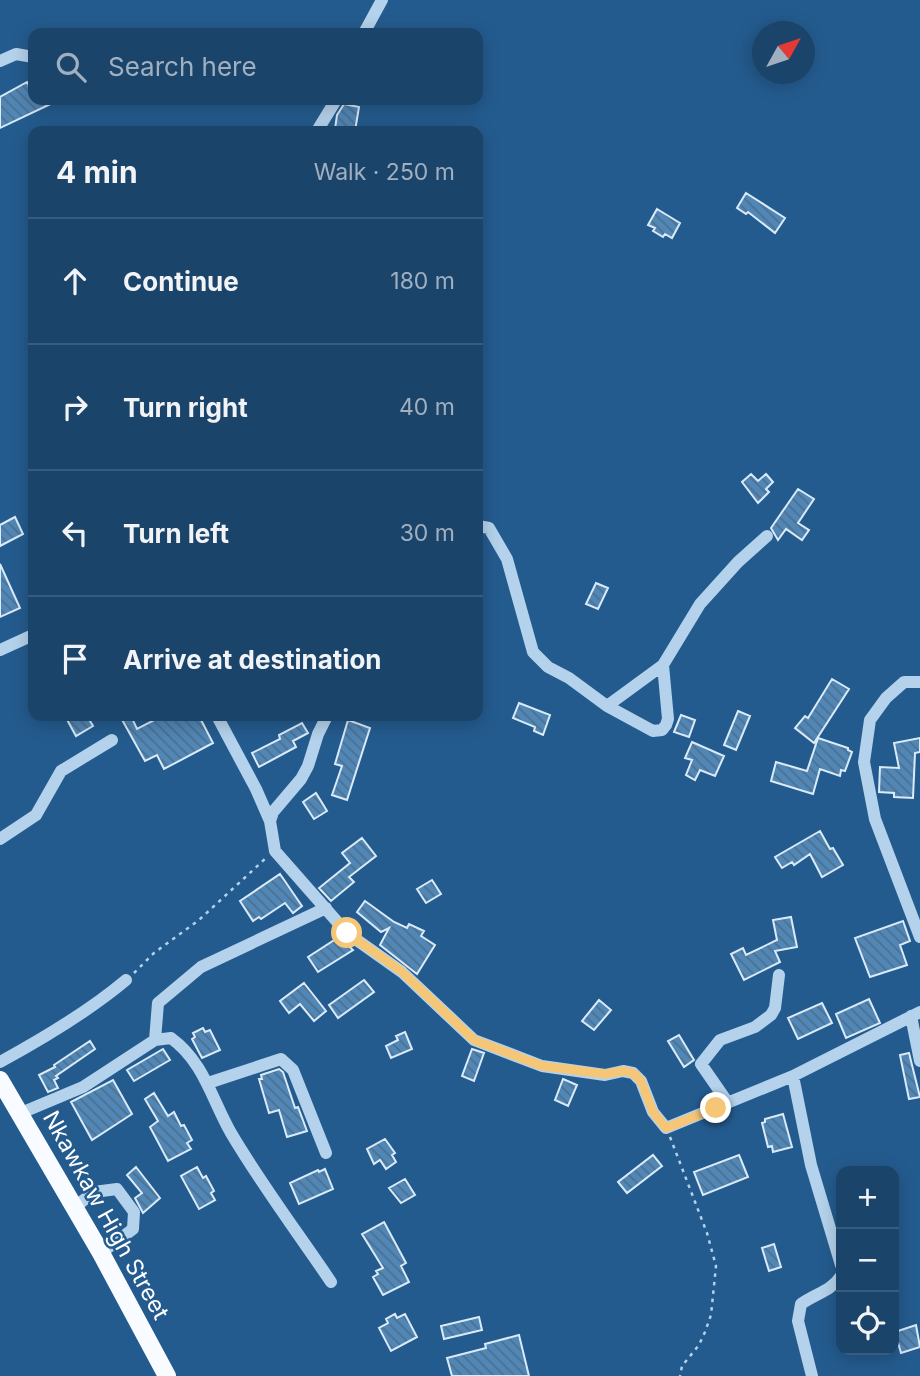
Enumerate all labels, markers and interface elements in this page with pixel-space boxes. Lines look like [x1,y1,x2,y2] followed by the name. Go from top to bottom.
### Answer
[752,21,815,84] north arrow
[28,28,483,105] search box
[52,48,90,86] icon: search
[108,51,257,82] text: Search here
[56,154,138,190] text: 4 min
[314,158,455,186] text: Walk · 250 m
[56,262,94,300] icon: ahead
[123,266,239,297] text: Continue
[390,267,455,295] text: 180 m
[56,388,94,426] icon: right
[123,392,248,423] text: Turn right
[399,393,455,421] text: 40 m
[56,514,94,552] icon: left
[123,518,229,549] text: Turn left
[400,519,455,547] text: 30 m
[56,640,94,678] icon: arrive
[123,644,382,675] text: Arrive at destination
[331,917,362,948] route start
[700,1092,731,1123] route end
[37,1106,175,1325] street label: Nkawkaw High Street
[836,1166,899,1355] map controls
[836,1166,899,1229] button: +
[836,1229,899,1292] button: −
[836,1292,899,1355] button: locate

